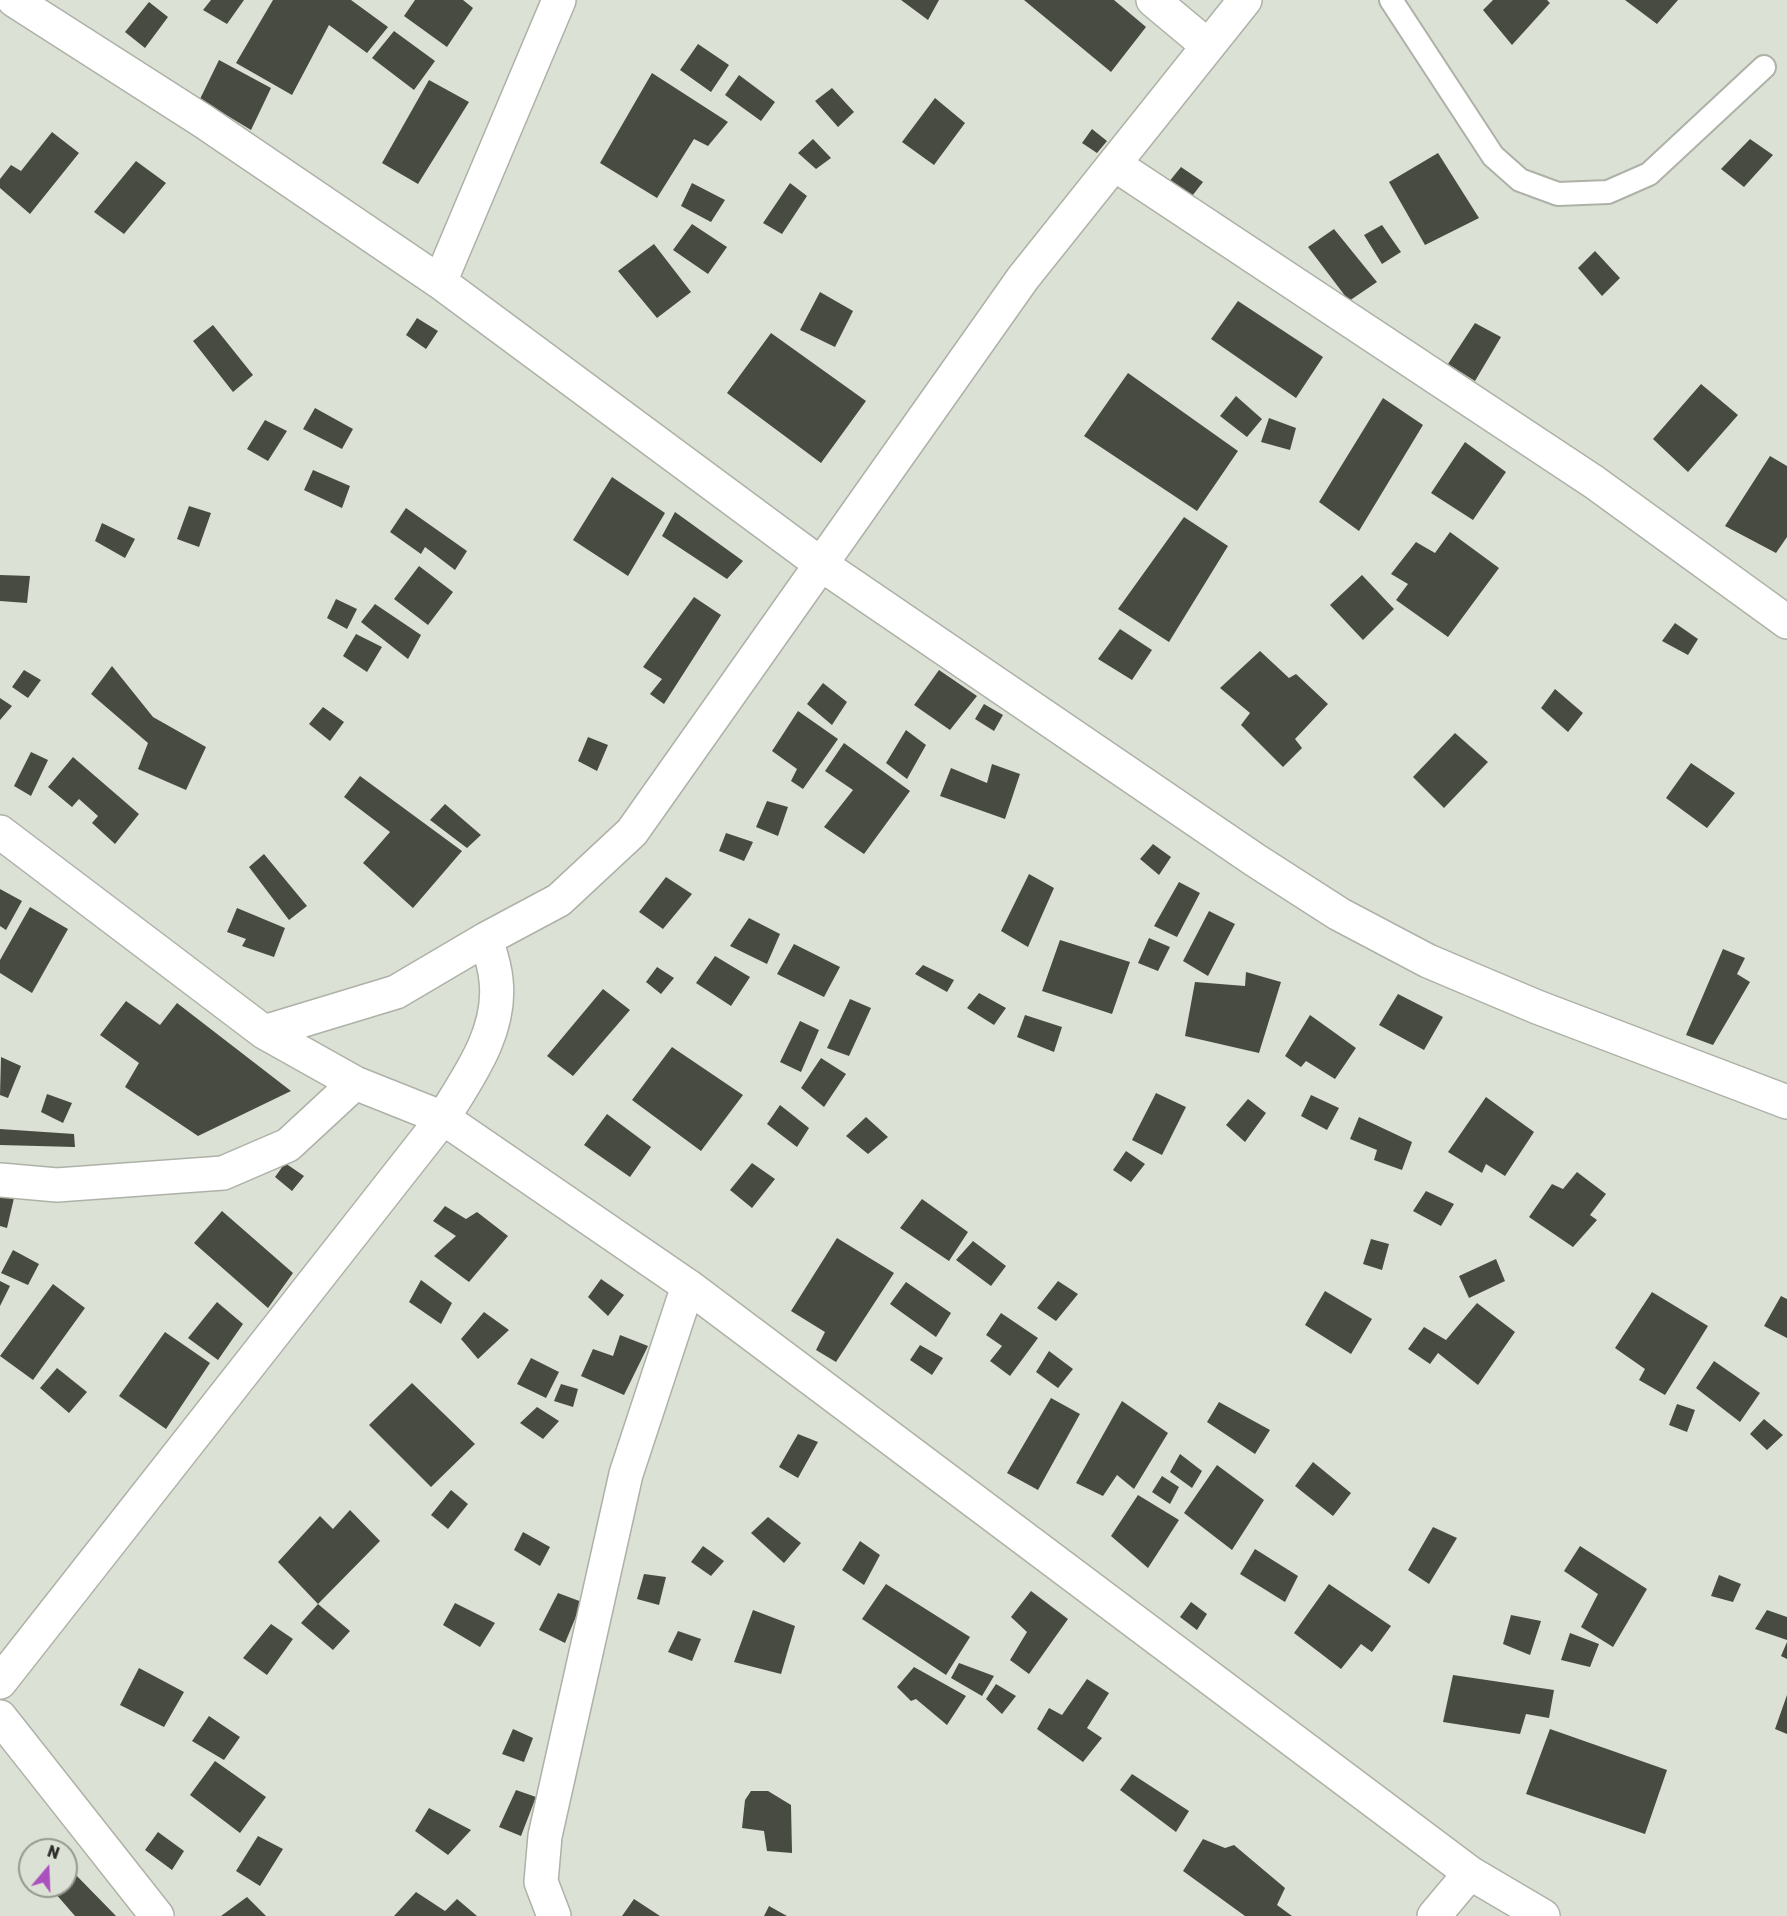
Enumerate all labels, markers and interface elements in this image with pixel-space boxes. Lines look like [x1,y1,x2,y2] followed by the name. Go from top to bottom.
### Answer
[18,1838,78,1898] north arrow
[45,1842,62,1863] text: N

